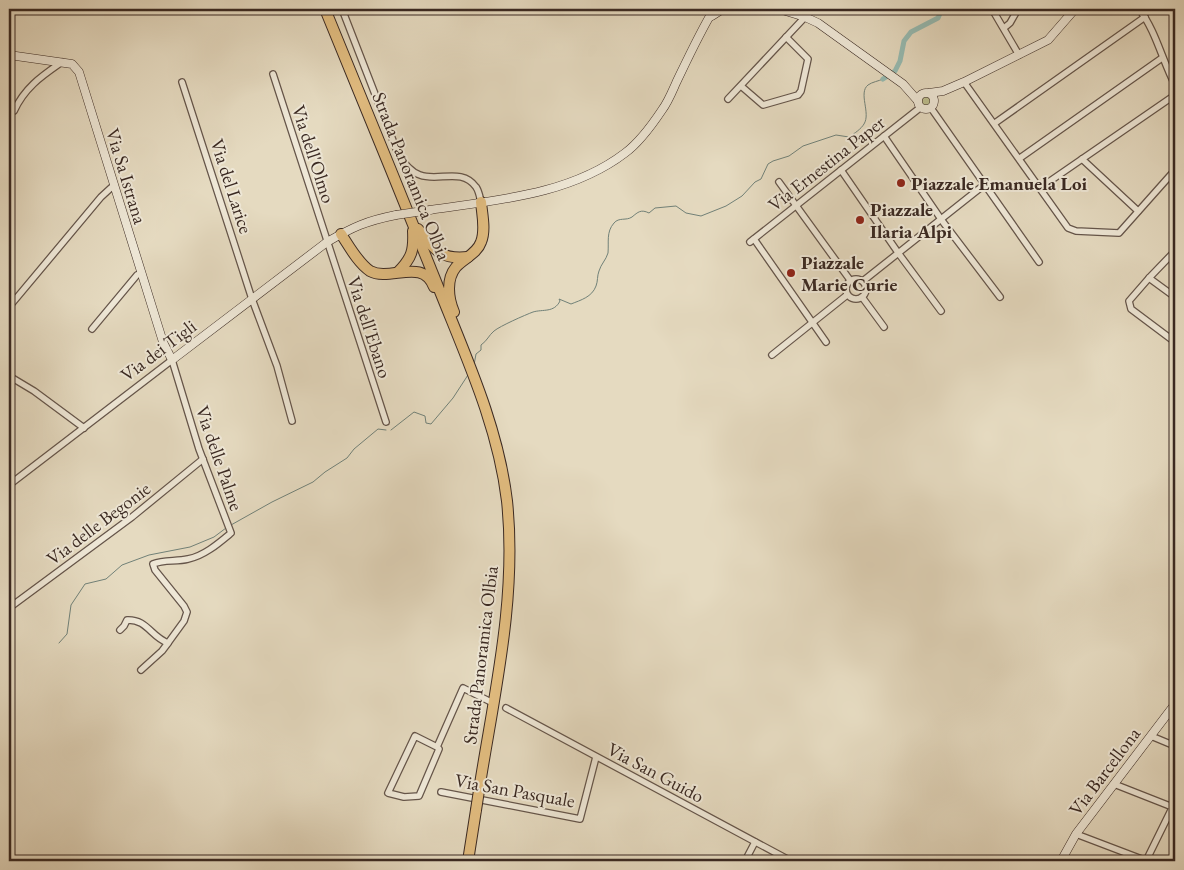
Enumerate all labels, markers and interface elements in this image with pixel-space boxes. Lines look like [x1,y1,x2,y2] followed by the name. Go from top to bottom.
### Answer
[366,88,457,264] street label: Strada Panoramica Olbia
[286,102,341,206] street label: Via dell'Olmo
[763,109,890,217] street label: Via Ernestina Paper
[100,125,153,227] street label: Via Sa Istrana
[204,136,259,237] street label: Via del Larice
[911,171,1088,196] place label: Piazzale Emanuela Loi
[895,177,907,189] marker: Piazzale Emanuela Loi
[870,197,953,244] place label: Piazzale Ilaria Alpi
[854,214,866,226] marker: Piazzale Ilaria Alpi
[801,250,897,297] place label: Piazzale Marie Curie
[785,267,797,279] marker: Piazzale Marie Curie
[341,273,398,381] street label: Via dell'Ebano
[115,314,202,387] street label: Via dei Tigli
[190,402,249,514] street label: Via delle Palme
[41,476,155,571] street label: Via delle Begonie
[457,564,504,746] street label: Strada Panoramica Olbia
[1063,722,1146,821] street label: Via Barcellona
[603,736,709,808] street label: Via San Guido
[453,768,577,813] street label: Via San Pasquale

